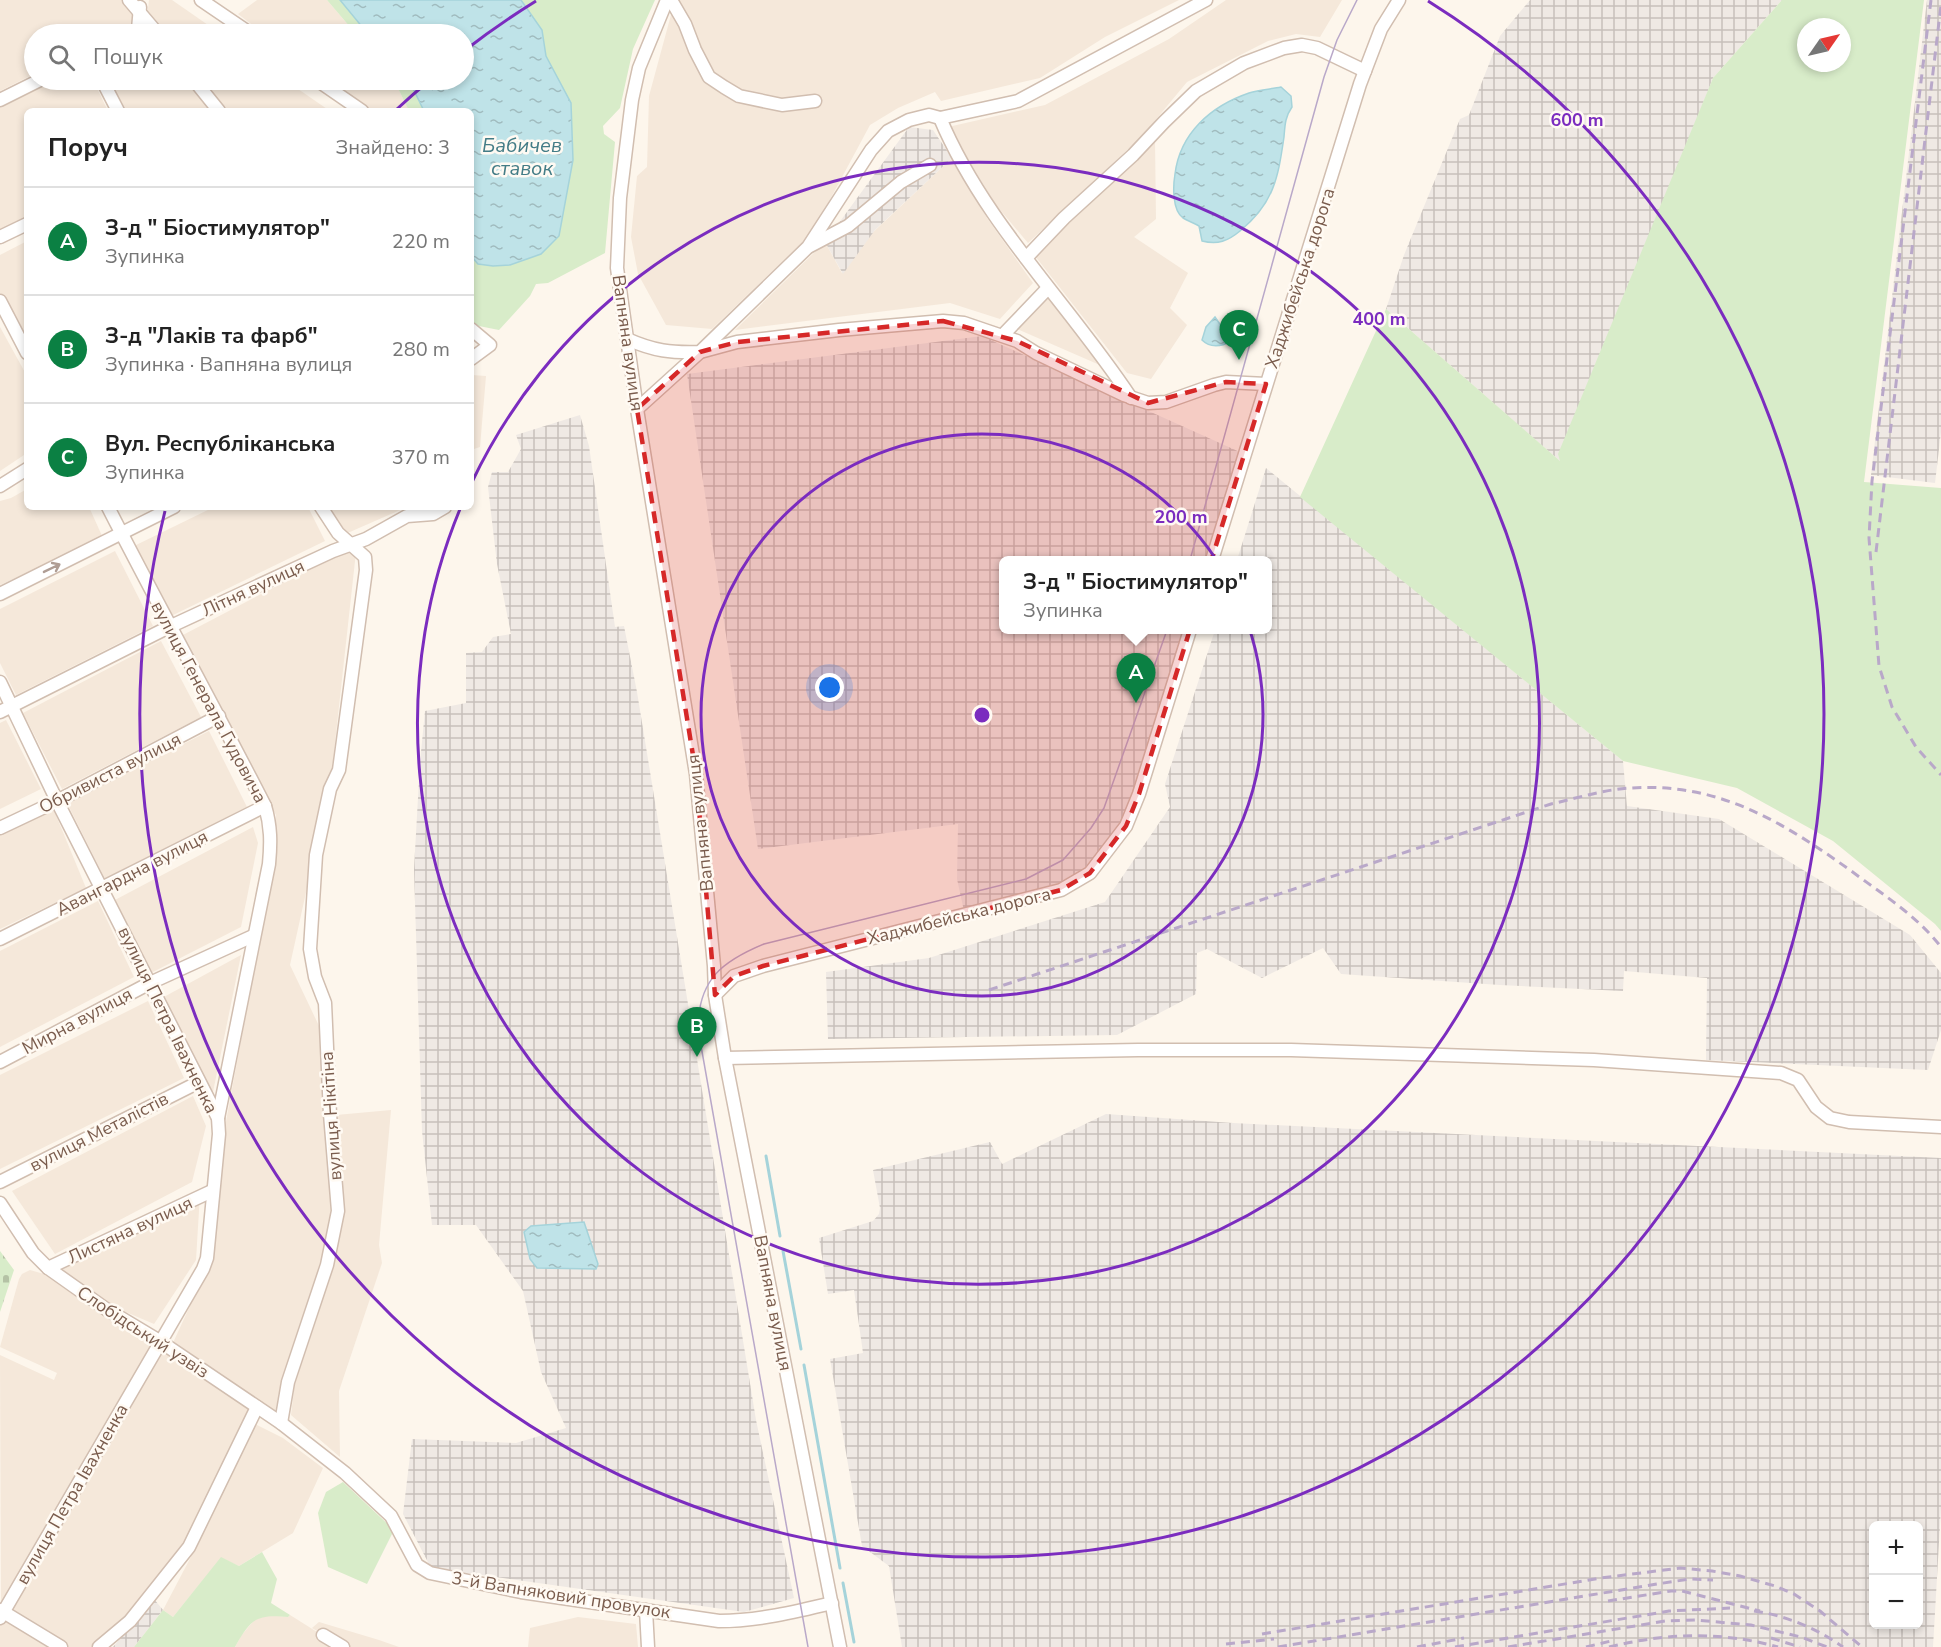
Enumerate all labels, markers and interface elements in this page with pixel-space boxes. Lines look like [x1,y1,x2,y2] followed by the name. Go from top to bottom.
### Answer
[1797,18,1851,72] north arrow
[24,24,474,90] search box
[45,41,78,74] icon: search
[93,42,163,72] text: Пошук
[1550,108,1604,132] text: 600 m
[48,130,128,165] text: Поруч
[482,132,562,182] water label: Бабичев ставок
[336,134,450,161] text: Знайдено: 3
[1259,185,1341,371] street label: Хаджибейська дорога
[105,213,330,243] text: З-д " Біостимулятор"
[60,228,75,255] text: A
[392,228,450,255] text: 220 m
[105,243,185,270] text: Зупинка
[607,273,649,413] street label: Вапняна вулиця
[1352,307,1406,331] text: 400 m
[1220,310,1258,360] pin: C
[105,321,317,351] text: З-д "Лаків та фарб"
[61,336,74,363] text: B
[392,336,450,363] text: 280 m
[105,351,352,378] text: Зупинка · Вапняна вулиця
[105,429,335,459] text: Вул. Республіканська
[61,444,74,471] text: C
[392,444,450,471] text: 370 m
[105,459,185,486] text: Зупинка
[1154,505,1208,529] text: 200 m
[198,554,308,622] street label: Літня вулиця
[999,556,1272,634] popup
[43,561,61,573] one-way arrow
[1023,567,1248,597] text: З-д " Біостимулятор"
[145,597,273,807] street label: вулиця Генерала Гудовича
[1023,597,1103,624] text: Зупинка
[1116,654,1156,703] pin: A
[815,673,844,702] your location
[972,705,992,725] centre of rings
[35,727,185,819] street label: Обривиста вулиця
[681,753,719,893] street label: Вапняна вулиця
[52,824,212,922] street label: Авангардна вулиця
[865,882,1053,950] street label: Хаджибейська дорога
[112,923,224,1117] street label: вулиця Петра Івахненка
[18,982,136,1060] street label: Мирна вулиця
[678,1008,716,1057] pin: B
[315,1051,347,1181] street label: вулиця Нікітіна
[25,1087,173,1177] street label: вулиця Металістів
[64,1191,196,1269] street label: Листяна вулиця
[748,1233,798,1373] street label: Вапняна вулиця
[72,1280,214,1384] street label: Слобідський узвіз
[10,1399,134,1589] street label: вулиця Петра Івахненка
[1869,1521,1923,1629] map controls
[1869,1521,1923,1575] button: +
[450,1566,673,1624] street label: 3-й Вапняковий провулок
[1869,1575,1923,1629] button: −

